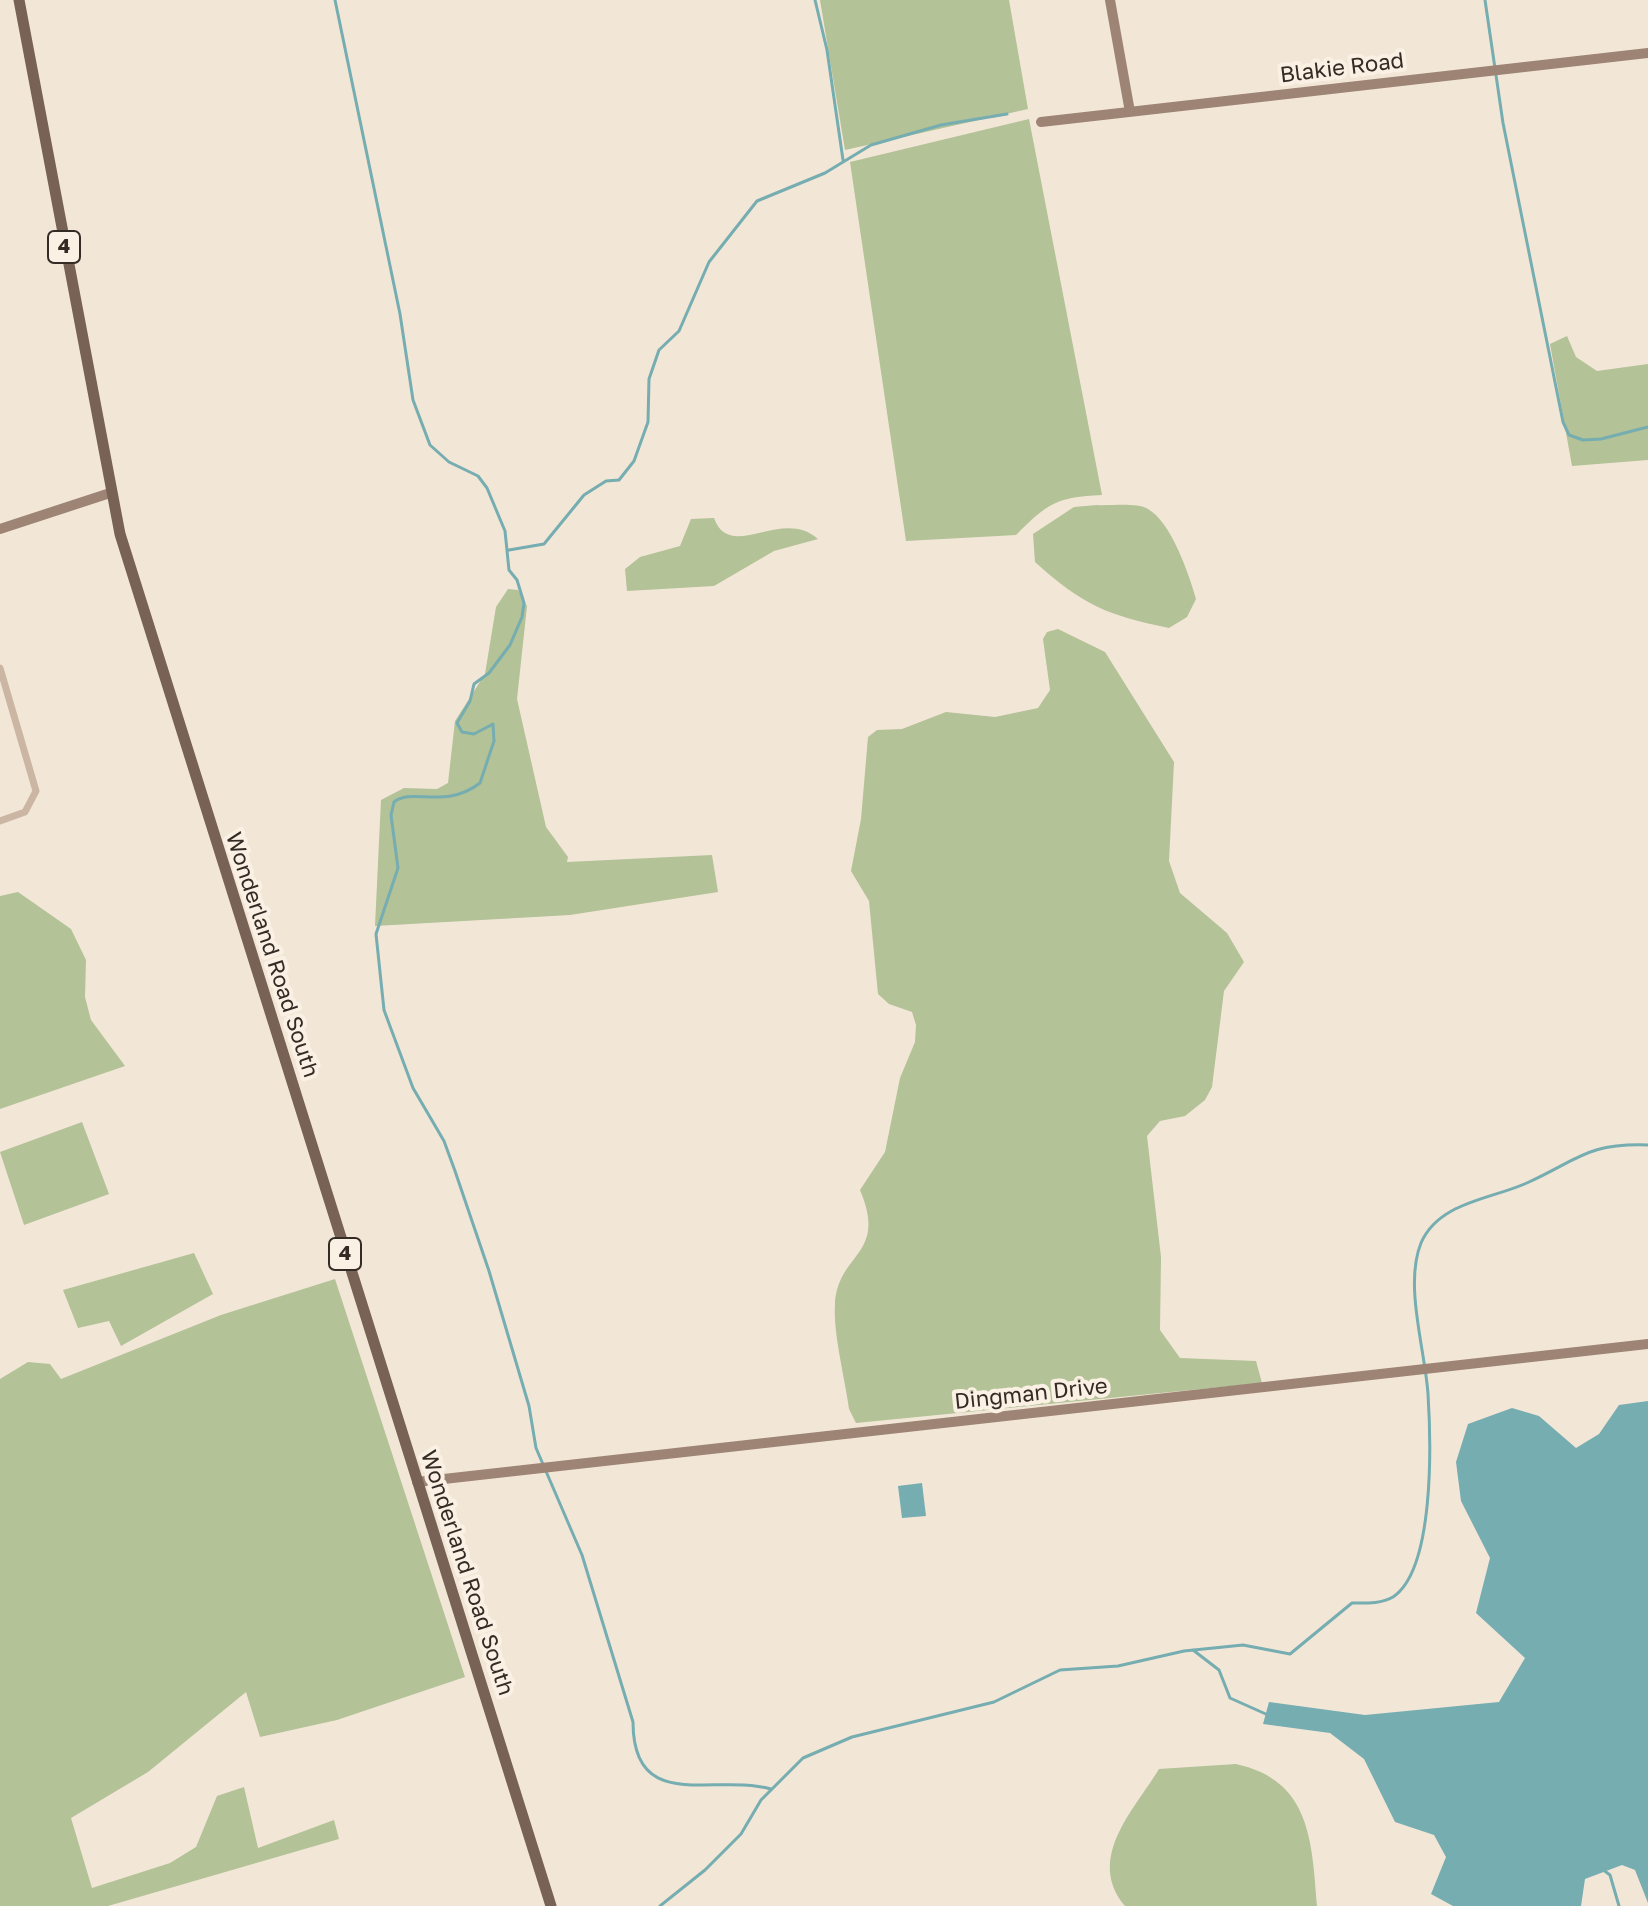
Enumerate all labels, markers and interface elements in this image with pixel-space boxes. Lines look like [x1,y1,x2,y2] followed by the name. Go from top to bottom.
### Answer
[1279,47,1405,89] street label: Blakie Road
[48,231,80,263] road number: 4
[220,829,324,1081] street label: Wonderland Road South
[329,1238,361,1270] road number: 4
[953,1373,1109,1415] street label: Dingman Drive
[415,1447,519,1699] street label: Wonderland Road South

